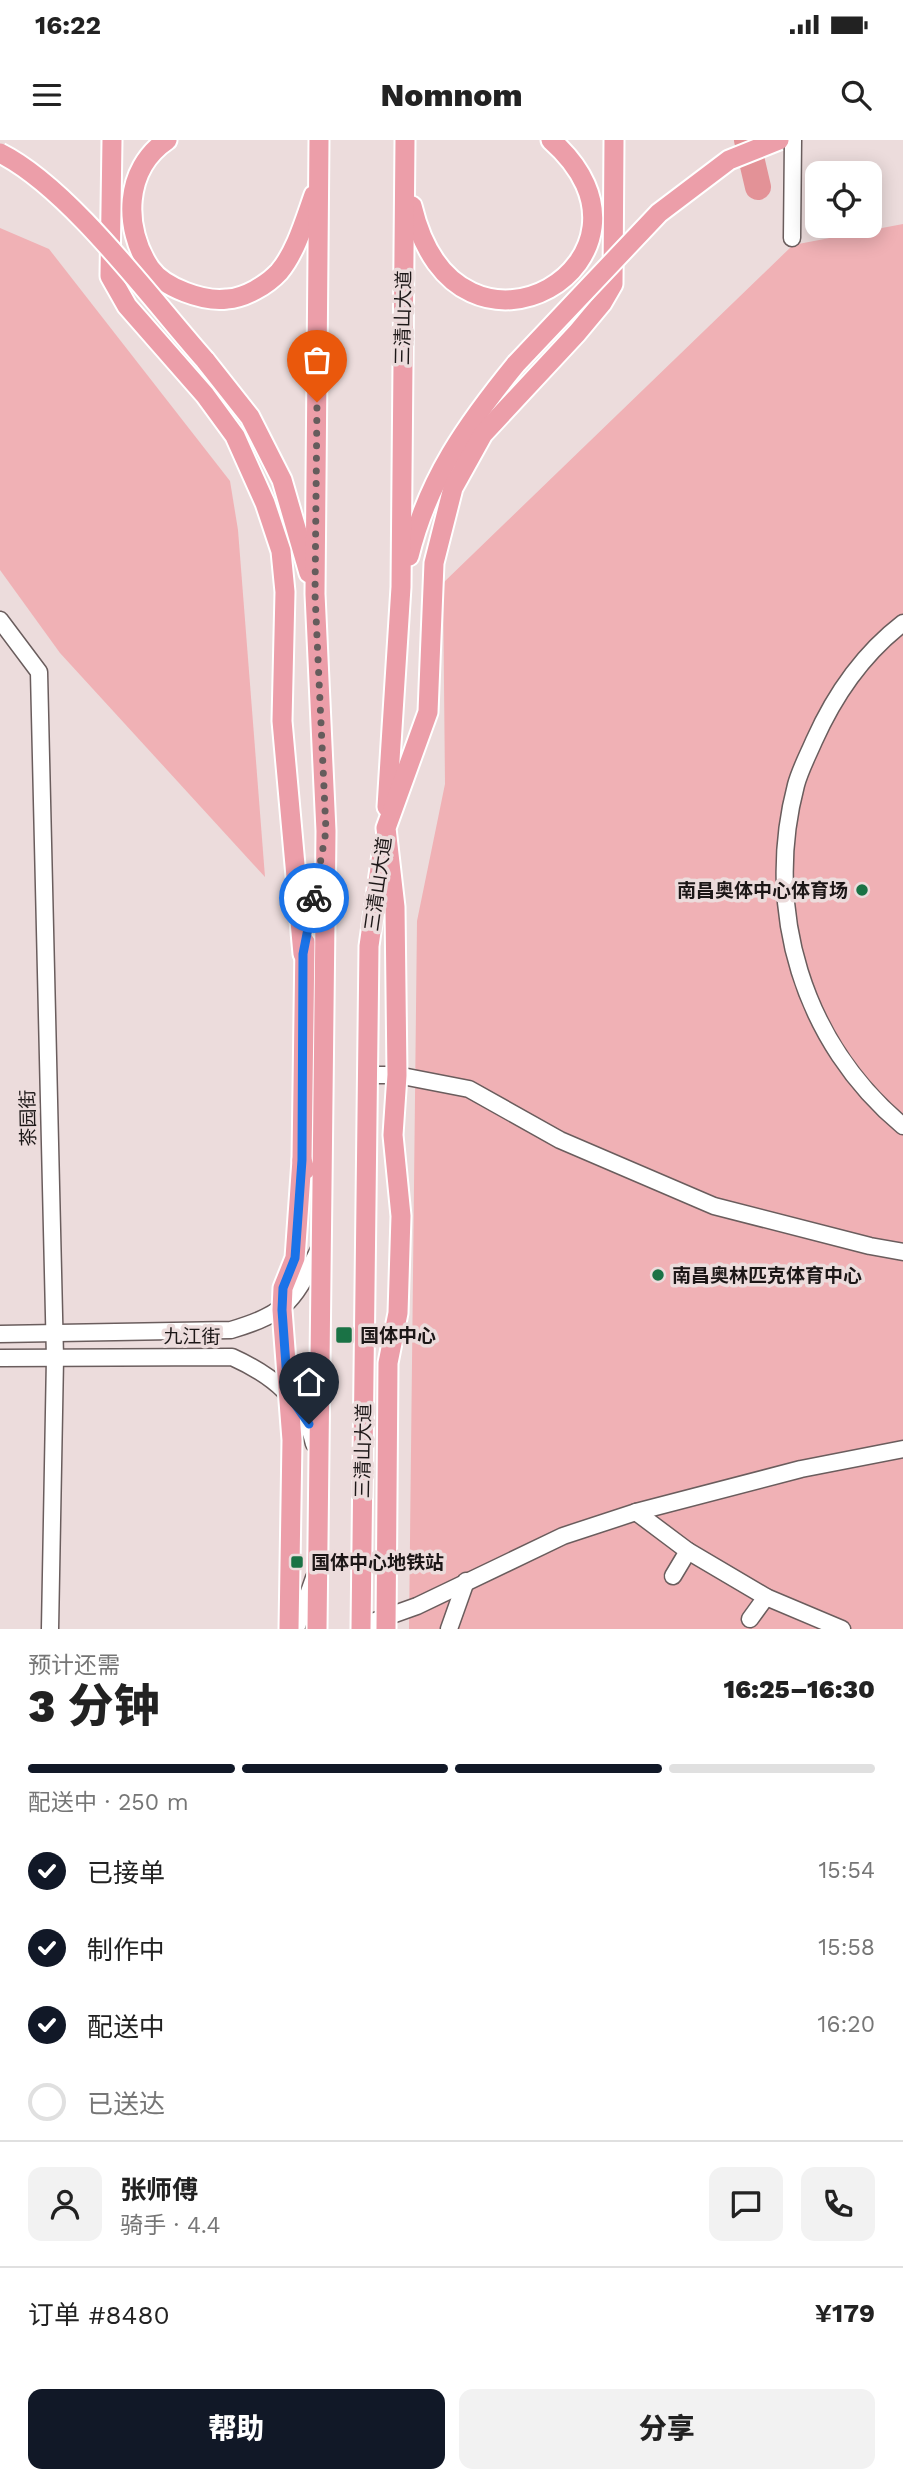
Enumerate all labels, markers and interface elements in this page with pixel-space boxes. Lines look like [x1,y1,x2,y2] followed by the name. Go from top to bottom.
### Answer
[35,10,101,40] text: 16:22
[28,76,66,114] icon: menu
[381,76,522,114] text: Nomnom
[837,76,875,114] icon: search
[805,161,882,238] map controls
[805,161,882,238] button: locate
[391,270,415,366] street label: 三清山大道
[287,330,347,402] pin
[298,341,336,379] icon: bag
[360,835,396,933] street label: 三清山大道
[279,863,349,933] courier
[295,879,333,917] icon: bike
[677,879,848,902] place label: 南昌奥体中心体育场
[854,882,870,898] marker: 南昌奥体中心体育场
[16,1089,40,1147] street label: 茶园街
[672,1264,862,1287] place label: 南昌奥林匹克体育中心
[650,1267,666,1283] marker: 南昌奥林匹克体育中心
[360,1324,436,1347] place label: 国体中心
[163,1325,221,1348] street label: 九江街
[334,1325,354,1345] marker: 国体中心
[279,1352,339,1424] pin
[290,1363,328,1401] icon: home
[351,1403,375,1499] street label: 三清山大道
[311,1551,444,1574] place label: 国体中心地铁站
[289,1554,305,1570] marker: 国体中心地铁站
[28,1652,120,1679] text: 预计还需
[723,1674,875,1704] text: 16:25–16:30
[28,1679,160,1733] text: 3 分钟
[28,1789,189,1816] text: 配送中 · 250 m
[28,1852,66,1890] icon: check
[818,1857,875,1884] text: 15:54
[87,1858,165,1888] text: 已接单
[28,1929,66,1967] icon: check
[818,1934,875,1961] text: 15:58
[87,1935,165,1965] text: 制作中
[28,2006,66,2044] icon: check
[818,2011,875,2038] text: 16:20
[87,2012,165,2042] text: 配送中
[87,2089,165,2119] text: 已送达
[28,2167,102,2241] button: person
[709,2167,783,2241] button: chat
[801,2167,875,2241] button: phone
[120,2175,198,2205] text: 张师傅
[120,2212,221,2239] text: 骑手 · 4.4
[815,2298,875,2328] text: ¥179
[28,2300,170,2330] text: 订单 #8480
[28,2389,445,2469] button: 帮助
[459,2389,875,2469] button: 分享

